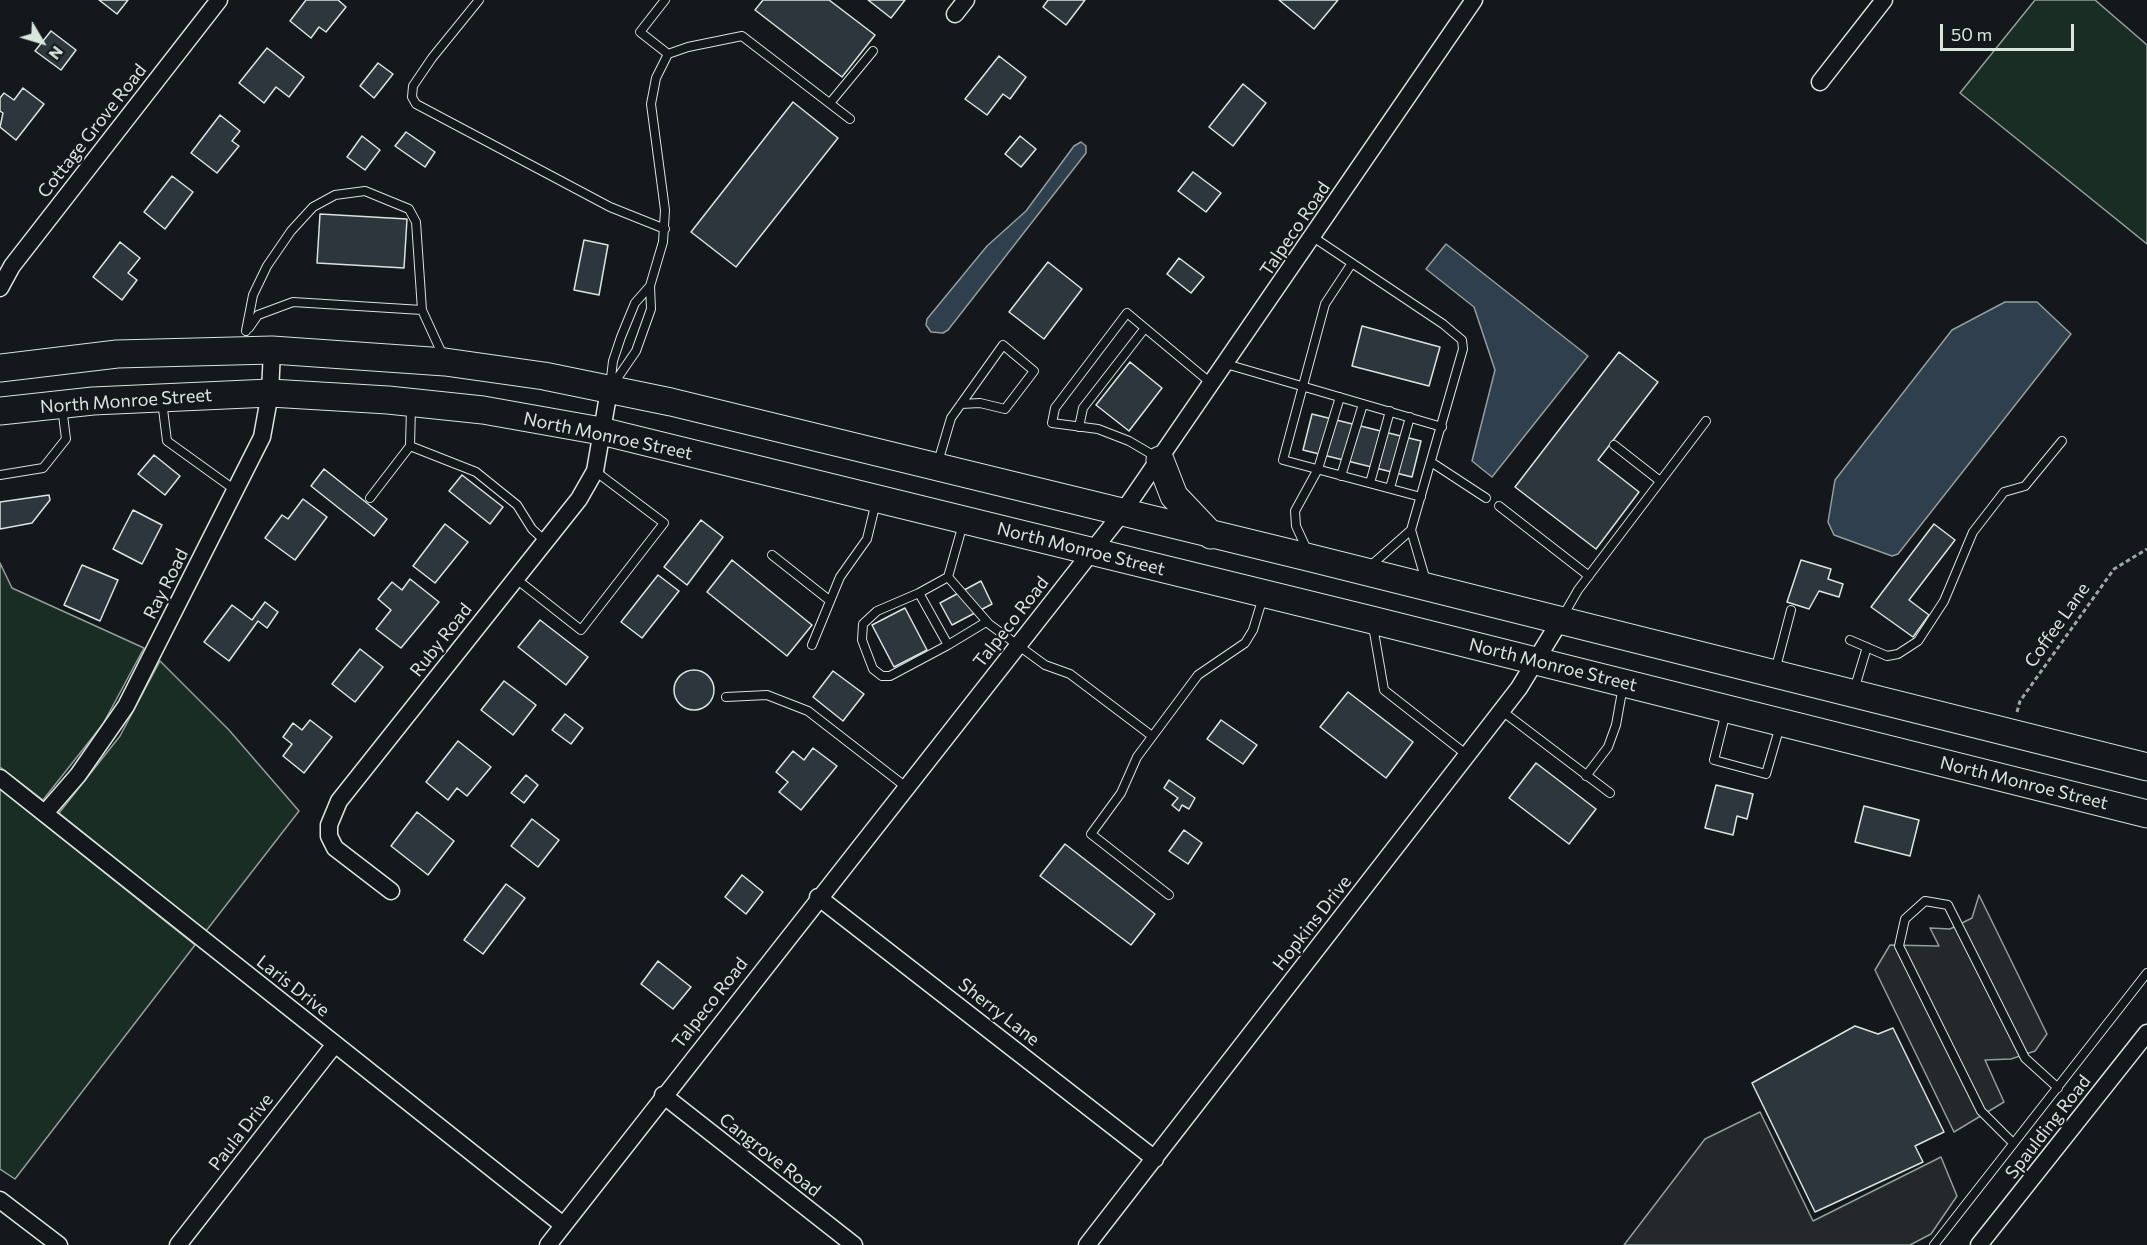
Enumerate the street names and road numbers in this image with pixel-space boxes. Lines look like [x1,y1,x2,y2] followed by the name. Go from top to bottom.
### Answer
[33,60,151,202] street label: Cottage Grove Road
[1256,178,1334,280] street label: Talpeco Road
[39,384,213,418] street label: North Monroe Street
[521,408,695,464] street label: North Monroe Street
[995,518,1167,580] street label: North Monroe Street
[139,545,193,623] street label: Ray Road
[969,572,1053,672] street label: Talpeco Road
[2020,579,2094,671] street label: Coffee Lane
[406,599,476,681] street label: Ruby Road
[1467,634,1639,696] street label: North Monroe Street
[1938,752,2110,814] street label: North Monroe Street
[1268,871,1356,975] street label: Hopkins Drive
[252,951,334,1021] street label: Laris Drive
[668,953,752,1053] street label: Talpeco Road
[954,974,1044,1050] street label: Sherry Lane
[2001,1071,2095,1183] street label: Spaulding Road
[204,1089,278,1175] street label: Paula Drive
[715,1109,825,1201] street label: Cangrove Road

